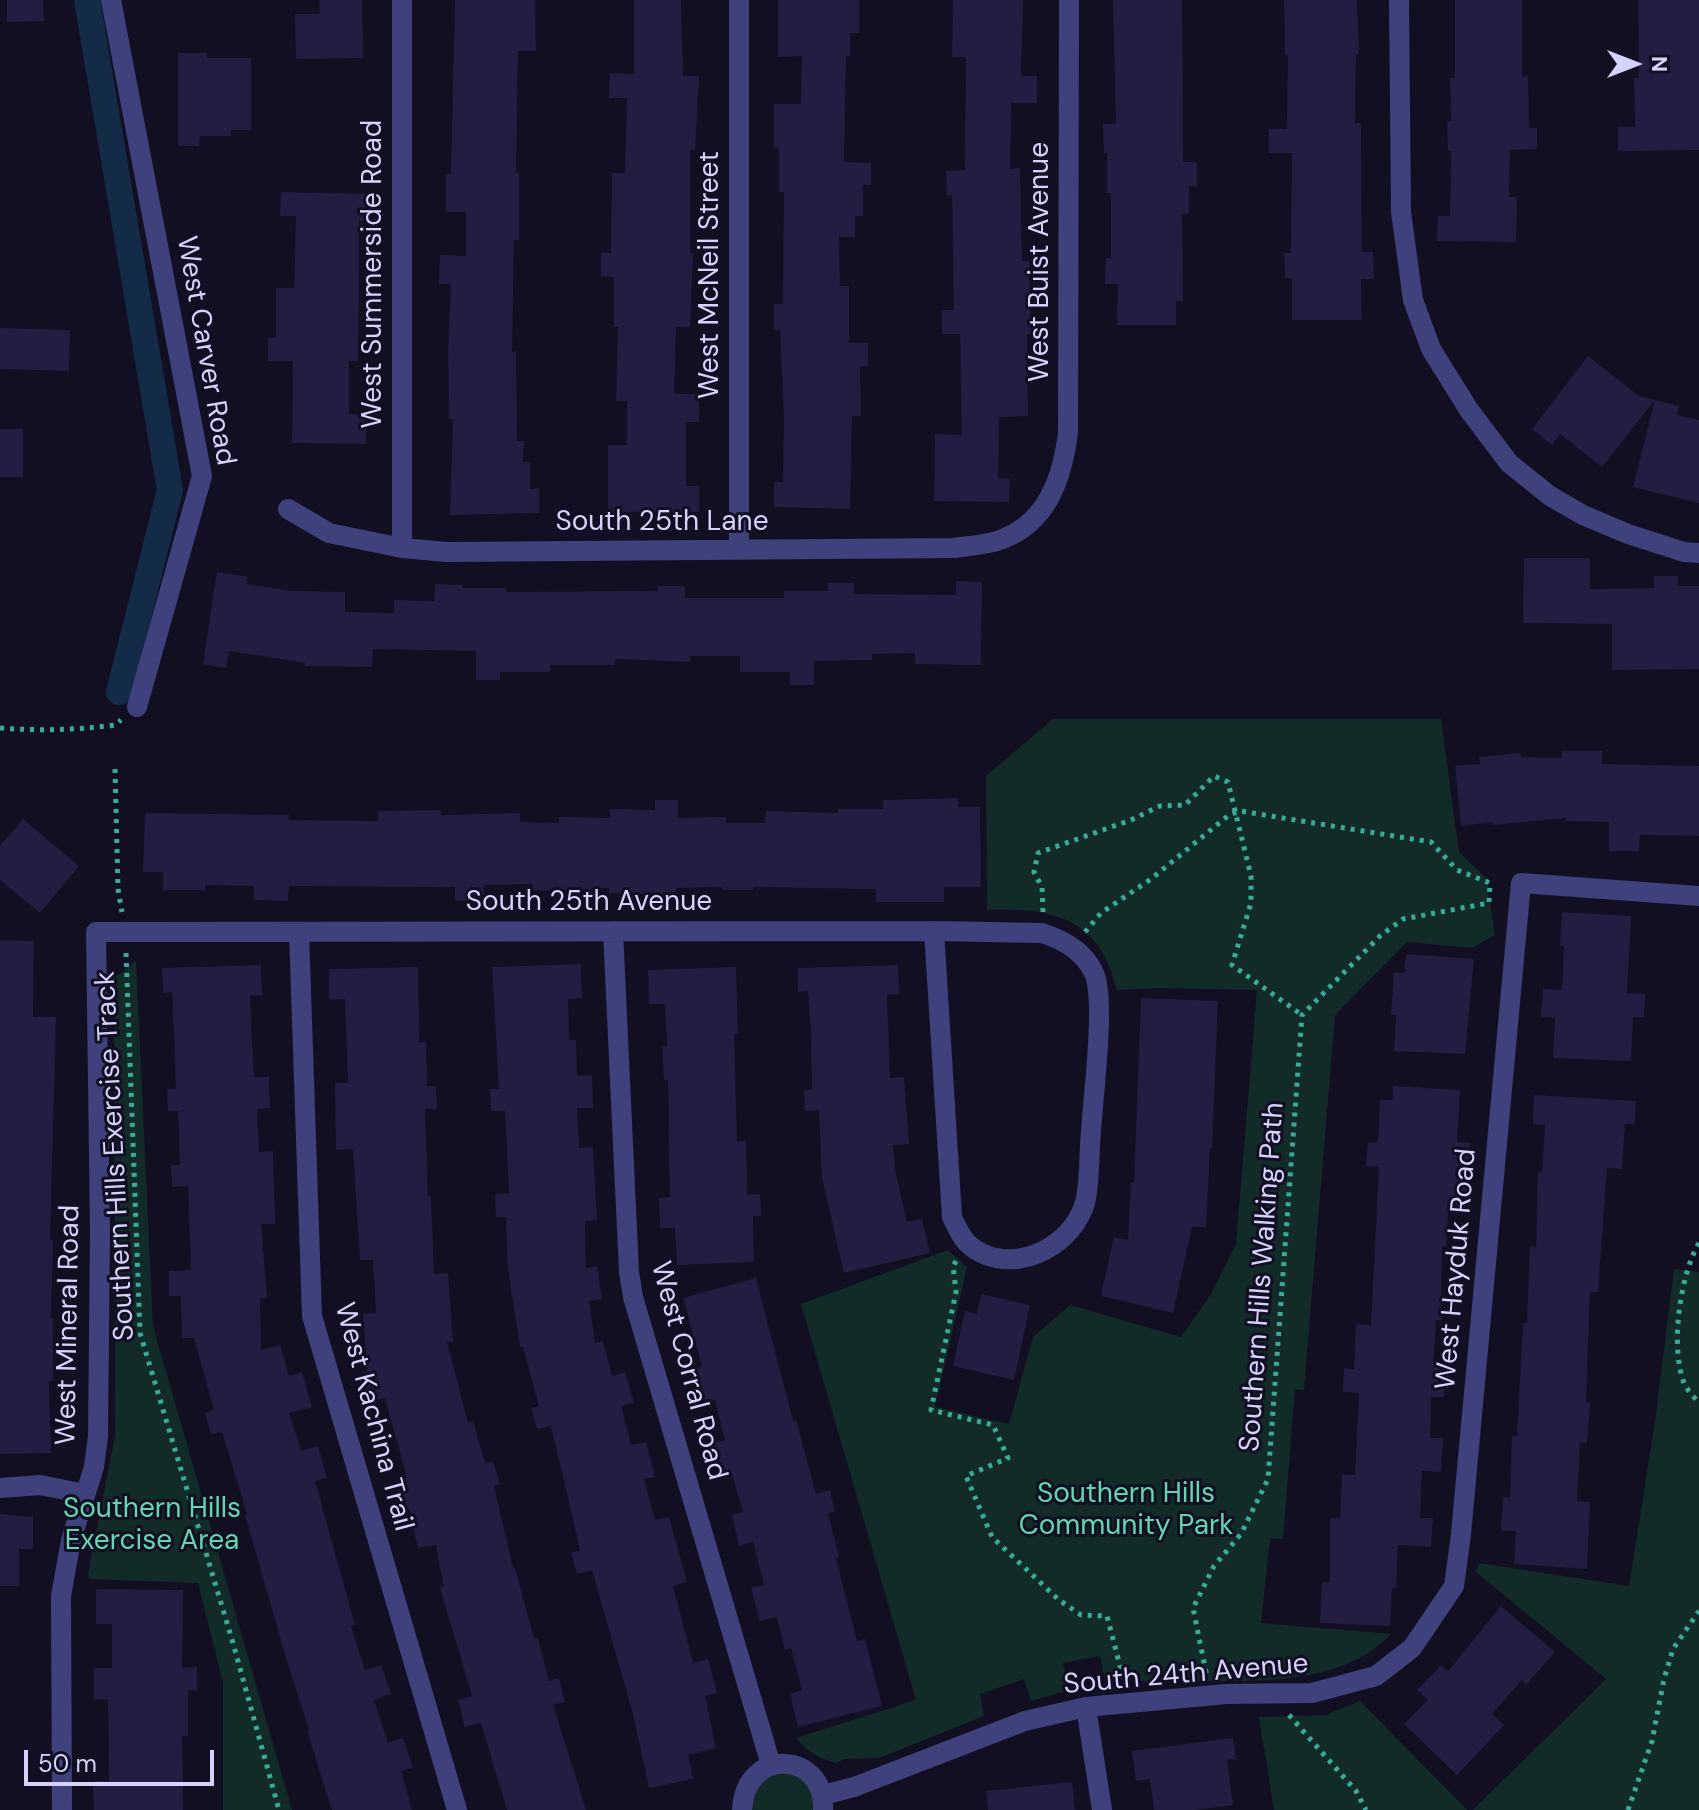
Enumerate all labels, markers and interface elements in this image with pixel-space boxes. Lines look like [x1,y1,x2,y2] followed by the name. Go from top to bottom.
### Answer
[1595,24,1675,104] north arrow
[1645,56,1674,72] text: N
[357,120,391,428] street label: West Summerside Road
[1024,142,1058,382] street label: West Buist Avenue
[694,151,728,399] street label: West McNeil Street
[168,234,242,468] street label: West Carver Road
[555,506,769,540] street label: South 25th Lane
[466,886,712,920] street label: South 25th Avenue
[90,970,142,1342] street label: Southern Hills Exercise Track
[1234,1101,1292,1453] street label: Southern Hills Walking Path
[1430,1147,1484,1391] street label: West Hayduk Road
[50,1205,88,1445] street label: West Mineral Road
[643,1258,733,1484] street label: West Corral Road
[326,1299,420,1535] street label: West Kachina Trail
[1019,1478,1233,1544] park label: Southern Hills Community Park
[63,1493,241,1559] park label: Southern Hills Exercise Area
[1062,1648,1310,1702] street label: South 24th Avenue
[28,1734,218,1784] scale bar
[38,1748,97,1779] text: 50 m

